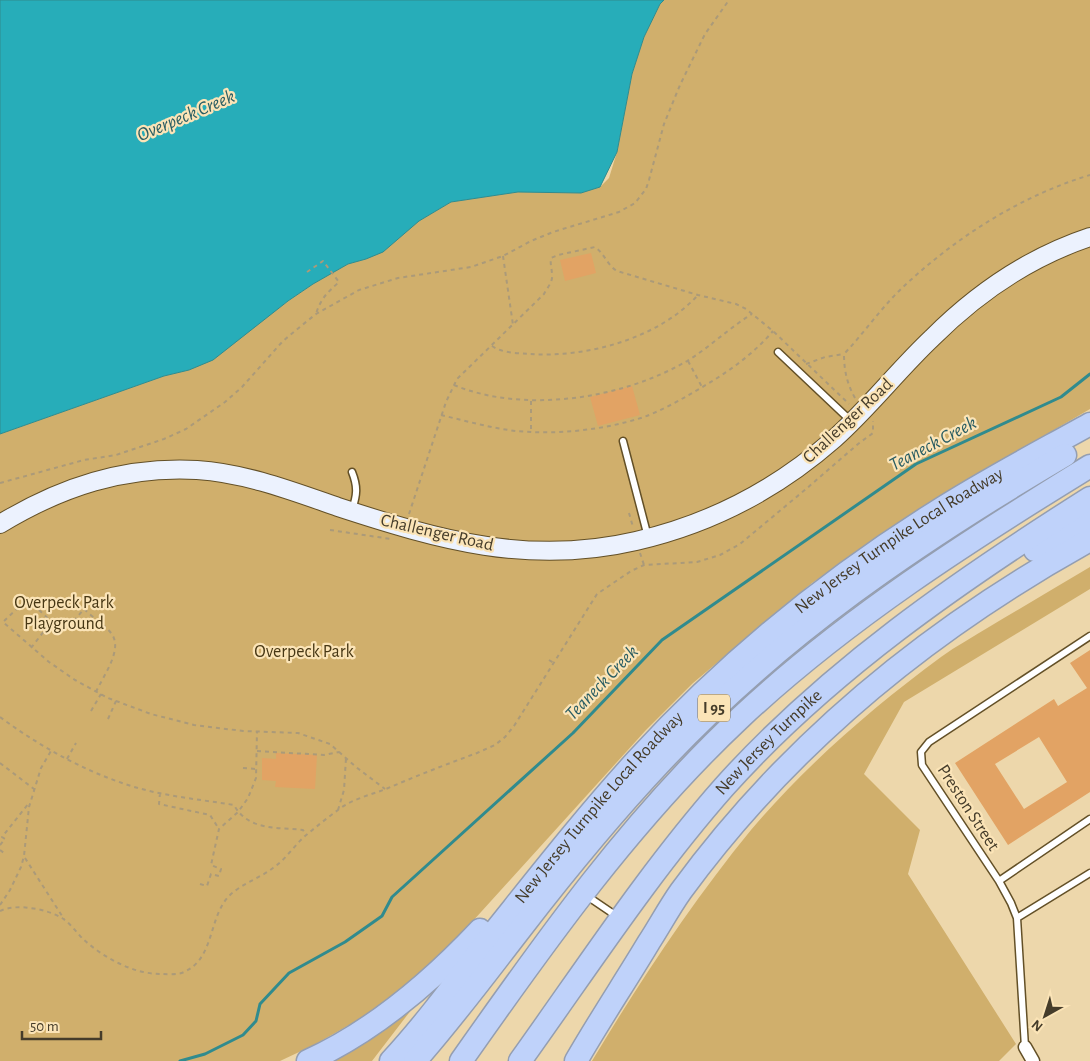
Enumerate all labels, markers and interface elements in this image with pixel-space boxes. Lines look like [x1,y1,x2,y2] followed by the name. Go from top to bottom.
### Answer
[134,87,238,145] water label: Overpeck Creek
[800,375,896,467] street label: Challenger Road
[886,413,980,475] water label: Teaneck Creek
[792,465,1007,617] street label: New Jersey Turnpike Local Roadway
[379,511,495,555] street label: Challenger Road
[14,594,115,633] park label: Overpeck Park Playground
[562,642,642,724] water label: Teaneck Creek
[254,643,355,661] park label: Overpeck Park
[712,686,826,799] street label: New Jersey Turnpike
[698,694,730,721] road number: I 95
[512,708,687,907] street label: New Jersey Turnpike Local Roadway
[934,762,1003,854] street label: Preston Street
[1020,991,1070,1041] north arrow
[22,1008,101,1040] scale bar
[1029,1017,1046,1034] text: N
[30,1019,59,1034] text: 50 m

